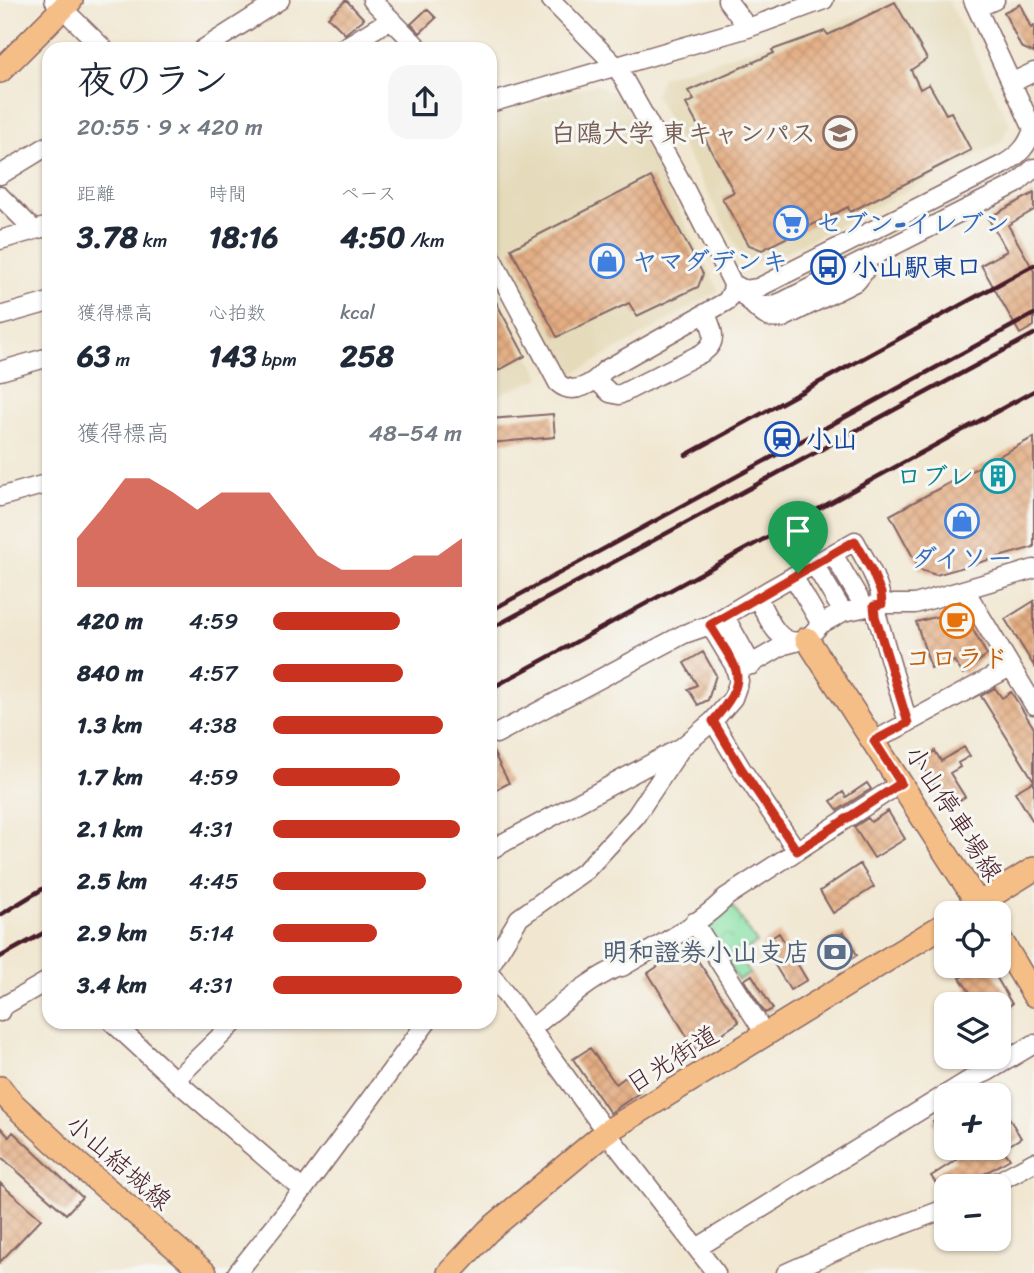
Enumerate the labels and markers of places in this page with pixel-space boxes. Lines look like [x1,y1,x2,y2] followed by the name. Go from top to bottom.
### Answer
[550,110,816,156] place label: 白鴎大学 東キャンパス
[821,114,859,152] school or university icon: 白鴎大学 東キャンパス
[816,200,1010,246] place label: セブン-イレブン
[772,204,810,242] supermarket icon: セブン-イレブン
[632,238,788,284] place label: ヤマダデンキ
[588,242,626,280] shop icon: ヤマダデンキ
[852,244,982,290] place label: 小山駅東口
[809,248,847,286] bus stop icon: 小山駅東口
[806,416,858,462] place label: 小山
[763,420,801,458] station icon: 小山
[896,453,974,499] place label: ロブレ
[979,457,1017,495] building icon: ロブレ
[768,501,828,573] pin
[943,502,981,540] shop icon: ダイソー
[911,535,1013,581] place label: ダイソー
[938,602,976,640] cafe icon: コロラド
[905,635,1009,681] place label: コロラド
[602,929,810,975] place label: 明和證券小山支店
[816,933,854,971] bank icon: 明和證券小山支店

